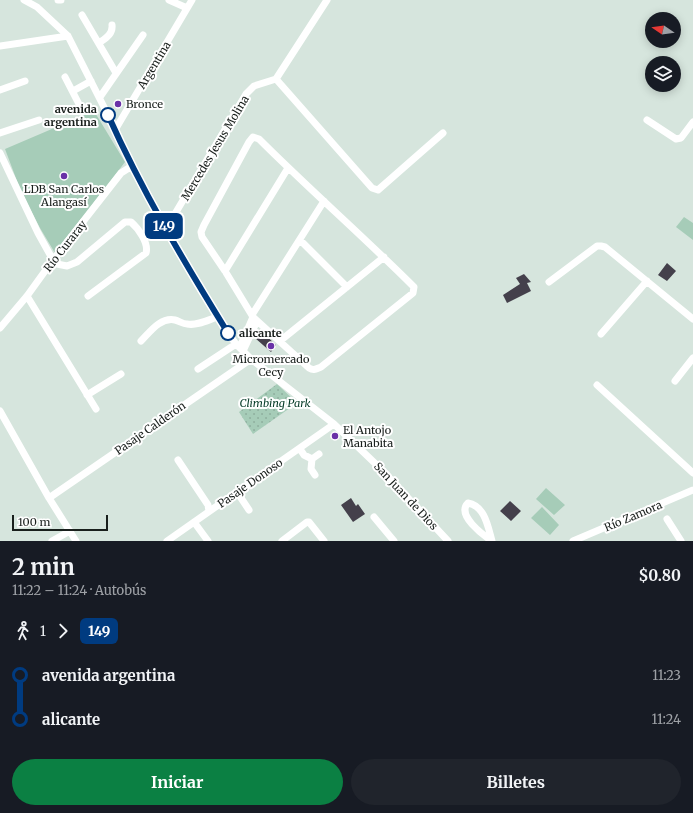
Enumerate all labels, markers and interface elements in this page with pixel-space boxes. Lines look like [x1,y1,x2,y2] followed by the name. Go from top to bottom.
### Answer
[645,12,681,48] north arrow
[645,12,681,92] map controls
[134,39,174,92] street label: Argentina
[645,56,681,92] button: layers
[178,93,252,203] street label: Mercedes Jesus Molina
[126,97,163,111] place label: Bronce
[113,99,123,109] marker: Bronce
[44,102,97,129] place label: avenida argentina
[100,107,116,123] marker: avenida argentina
[59,171,69,181] marker: LDB San Carlos Alangasí
[24,182,104,209] place label: LDB San Carlos Alangasí
[141,213,187,239] line badge: 149
[40,217,90,275] street label: Río Curaray
[153,217,175,235] text: 149
[220,325,236,341] marker: alicante
[239,326,282,340] place label: alicante
[266,341,276,351] marker: Micromercado Cecy
[233,352,310,379] place label: Micromercado Cecy
[240,396,310,410] park label: Climbing Park
[112,398,189,458] street label: Pasaje Calderón
[343,423,393,450] place label: El Antojo Manabita
[330,431,340,441] marker: El Antojo Manabita
[215,455,286,511] street label: Pasaje Donoso
[371,459,441,533] street label: San Juan de Dios
[602,498,664,534] street label: Río Zamora
[12,513,108,532] scale bar
[18,515,50,529] text: 100 m
[12,553,75,581] text: 2 min
[639,566,681,585] text: $0.80
[12,582,146,599] text: 11:22 – 11:24 · Autobús
[12,620,34,642] icon: walk
[52,620,74,642] icon: forward
[88,622,110,640] text: 149
[40,623,46,640] text: 1
[42,666,175,685] text: avenida argentina
[652,667,681,684] text: 11:23
[42,710,100,729] text: alicante
[652,711,681,728] text: 11:24
[12,759,343,805] button: Iniciar
[351,759,681,805] button: Billetes

